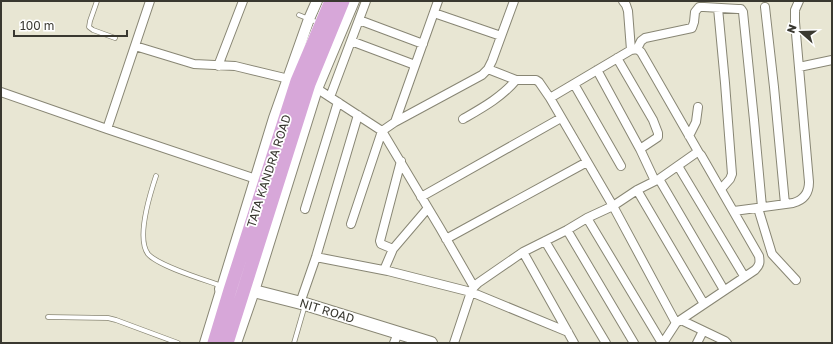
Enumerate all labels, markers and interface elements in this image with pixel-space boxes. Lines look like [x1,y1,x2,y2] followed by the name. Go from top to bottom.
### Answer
[14,12,127,38] scale bar
[781,12,821,52] north arrow
[20,18,54,33] text: 100 m
[784,22,799,35] text: N
[243,113,294,229] street label: TATA KANDRA ROAD
[298,295,356,326] street label: NIT ROAD

